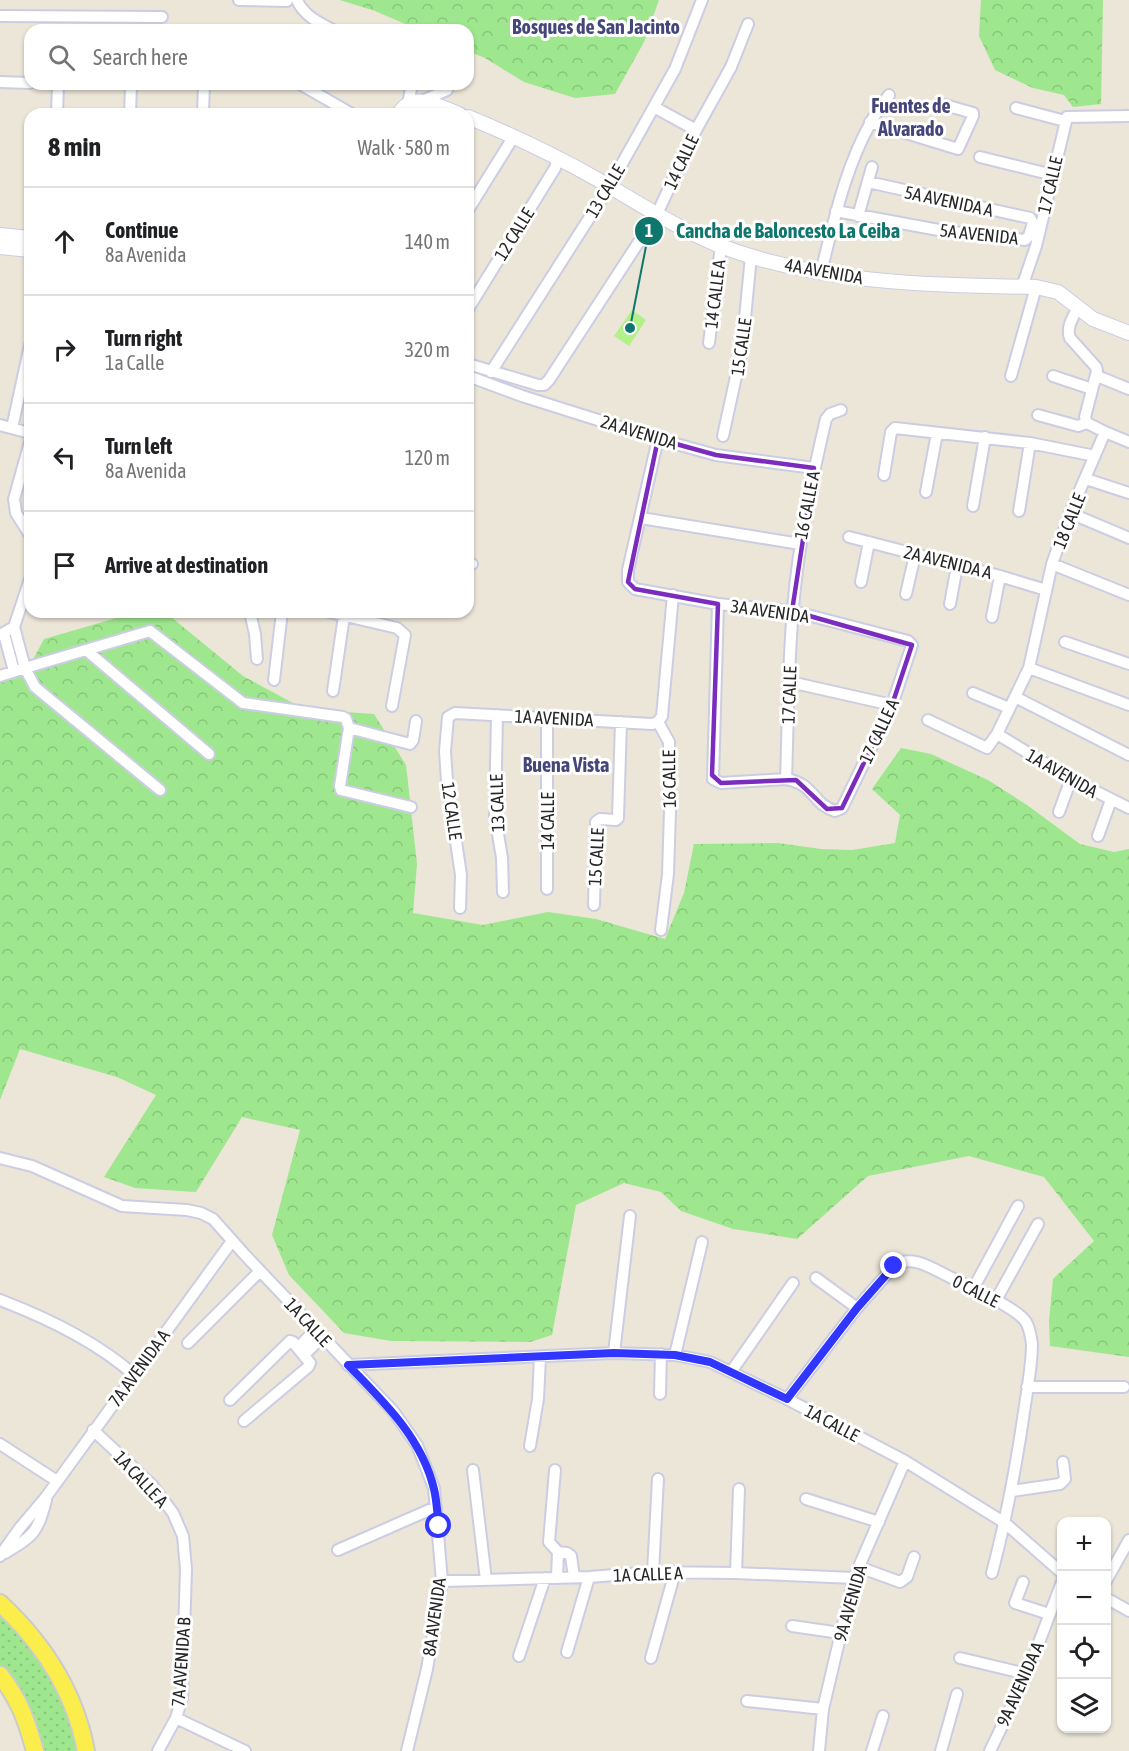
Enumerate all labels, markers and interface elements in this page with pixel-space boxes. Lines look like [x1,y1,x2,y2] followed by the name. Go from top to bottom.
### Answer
[512,15,680,38] district label: Bosques de San Jacinto
[24,24,474,90] search box
[45,41,78,74] icon: search
[93,44,188,70] text: Search here
[871,94,951,140] district label: Fuentes de Alvarado
[659,131,703,193] street label: 14 CALLE
[48,132,101,162] text: 8 min
[358,136,450,159] text: Walk · 580 m
[1033,154,1067,216] street label: 17 CALLE
[581,160,629,221] street label: 13 CALLE
[903,181,995,221] street label: 5A AVENIDA A
[490,204,538,264] street label: 12 CALLE
[634,212,912,250] callout: Cancha de Baloncesto La Ceiba
[105,217,179,243] text: Continue
[676,219,900,242] text: Cancha de Baloncesto La Ceiba
[939,219,1019,249] street label: 5A AVENIDA
[645,220,653,241] text: 1
[48,225,81,258] icon: ahead
[405,230,450,253] text: 140 m
[105,243,186,266] text: 8a Avenida
[783,254,865,288] street label: 4A AVENIDA
[700,258,730,330] street label: 14 CALLE A
[727,317,755,377] street label: 15 CALLE
[105,325,182,351] text: Turn right
[48,333,81,366] icon: right
[405,338,450,361] text: 320 m
[105,351,164,374] text: 1a Calle
[598,410,680,454] street label: 2A AVENIDA
[105,433,172,459] text: Turn left
[48,441,81,474] icon: left
[405,446,450,469] text: 120 m
[105,459,186,482] text: 8a Avenida
[790,469,824,541] street label: 16 CALLE A
[1048,490,1090,552] street label: 18 CALLE
[902,541,994,583] street label: 2A AVENIDA A
[48,549,81,582] icon: arrive
[105,552,268,578] text: Arrive at destination
[730,595,811,627] street label: 3A AVENIDA
[777,665,801,724] street label: 17 CALLE
[855,695,903,767] street label: 17 CALLE A
[514,705,594,731] street label: 1A AVENIDA
[1023,744,1102,802] street label: 1A AVENIDA
[658,750,680,808] street label: 16 CALLE
[523,753,609,776] district label: Buena Vista
[485,773,509,832] street label: 13 CALLE
[438,781,466,841] street label: 12 CALLE
[537,792,558,850] street label: 14 CALLE
[584,827,608,886] street label: 15 CALLE
[880,1252,906,1278] route end
[949,1270,1003,1312] street label: 0 CALLE
[280,1294,336,1351] street label: 1A CALLE
[104,1325,174,1411] street label: 7A AVENIDA A
[801,1400,863,1446] street label: 1A CALLE
[110,1446,173,1512] street label: 1A CALLE A
[425,1512,451,1538] route start
[1057,1517,1111,1733] map controls
[1057,1517,1111,1571] button: +
[613,1562,683,1586] street label: 1A CALLE A
[829,1562,871,1644] street label: 9A AVENIDA
[1057,1571,1111,1625] button: −
[418,1576,450,1657] street label: 8A AVENIDA
[167,1616,195,1708] street label: 7A AVENIDA B
[1057,1625,1111,1679] button: locate
[992,1638,1048,1729] street label: 9A AVENIDA A
[1057,1679,1111,1733] button: layers

